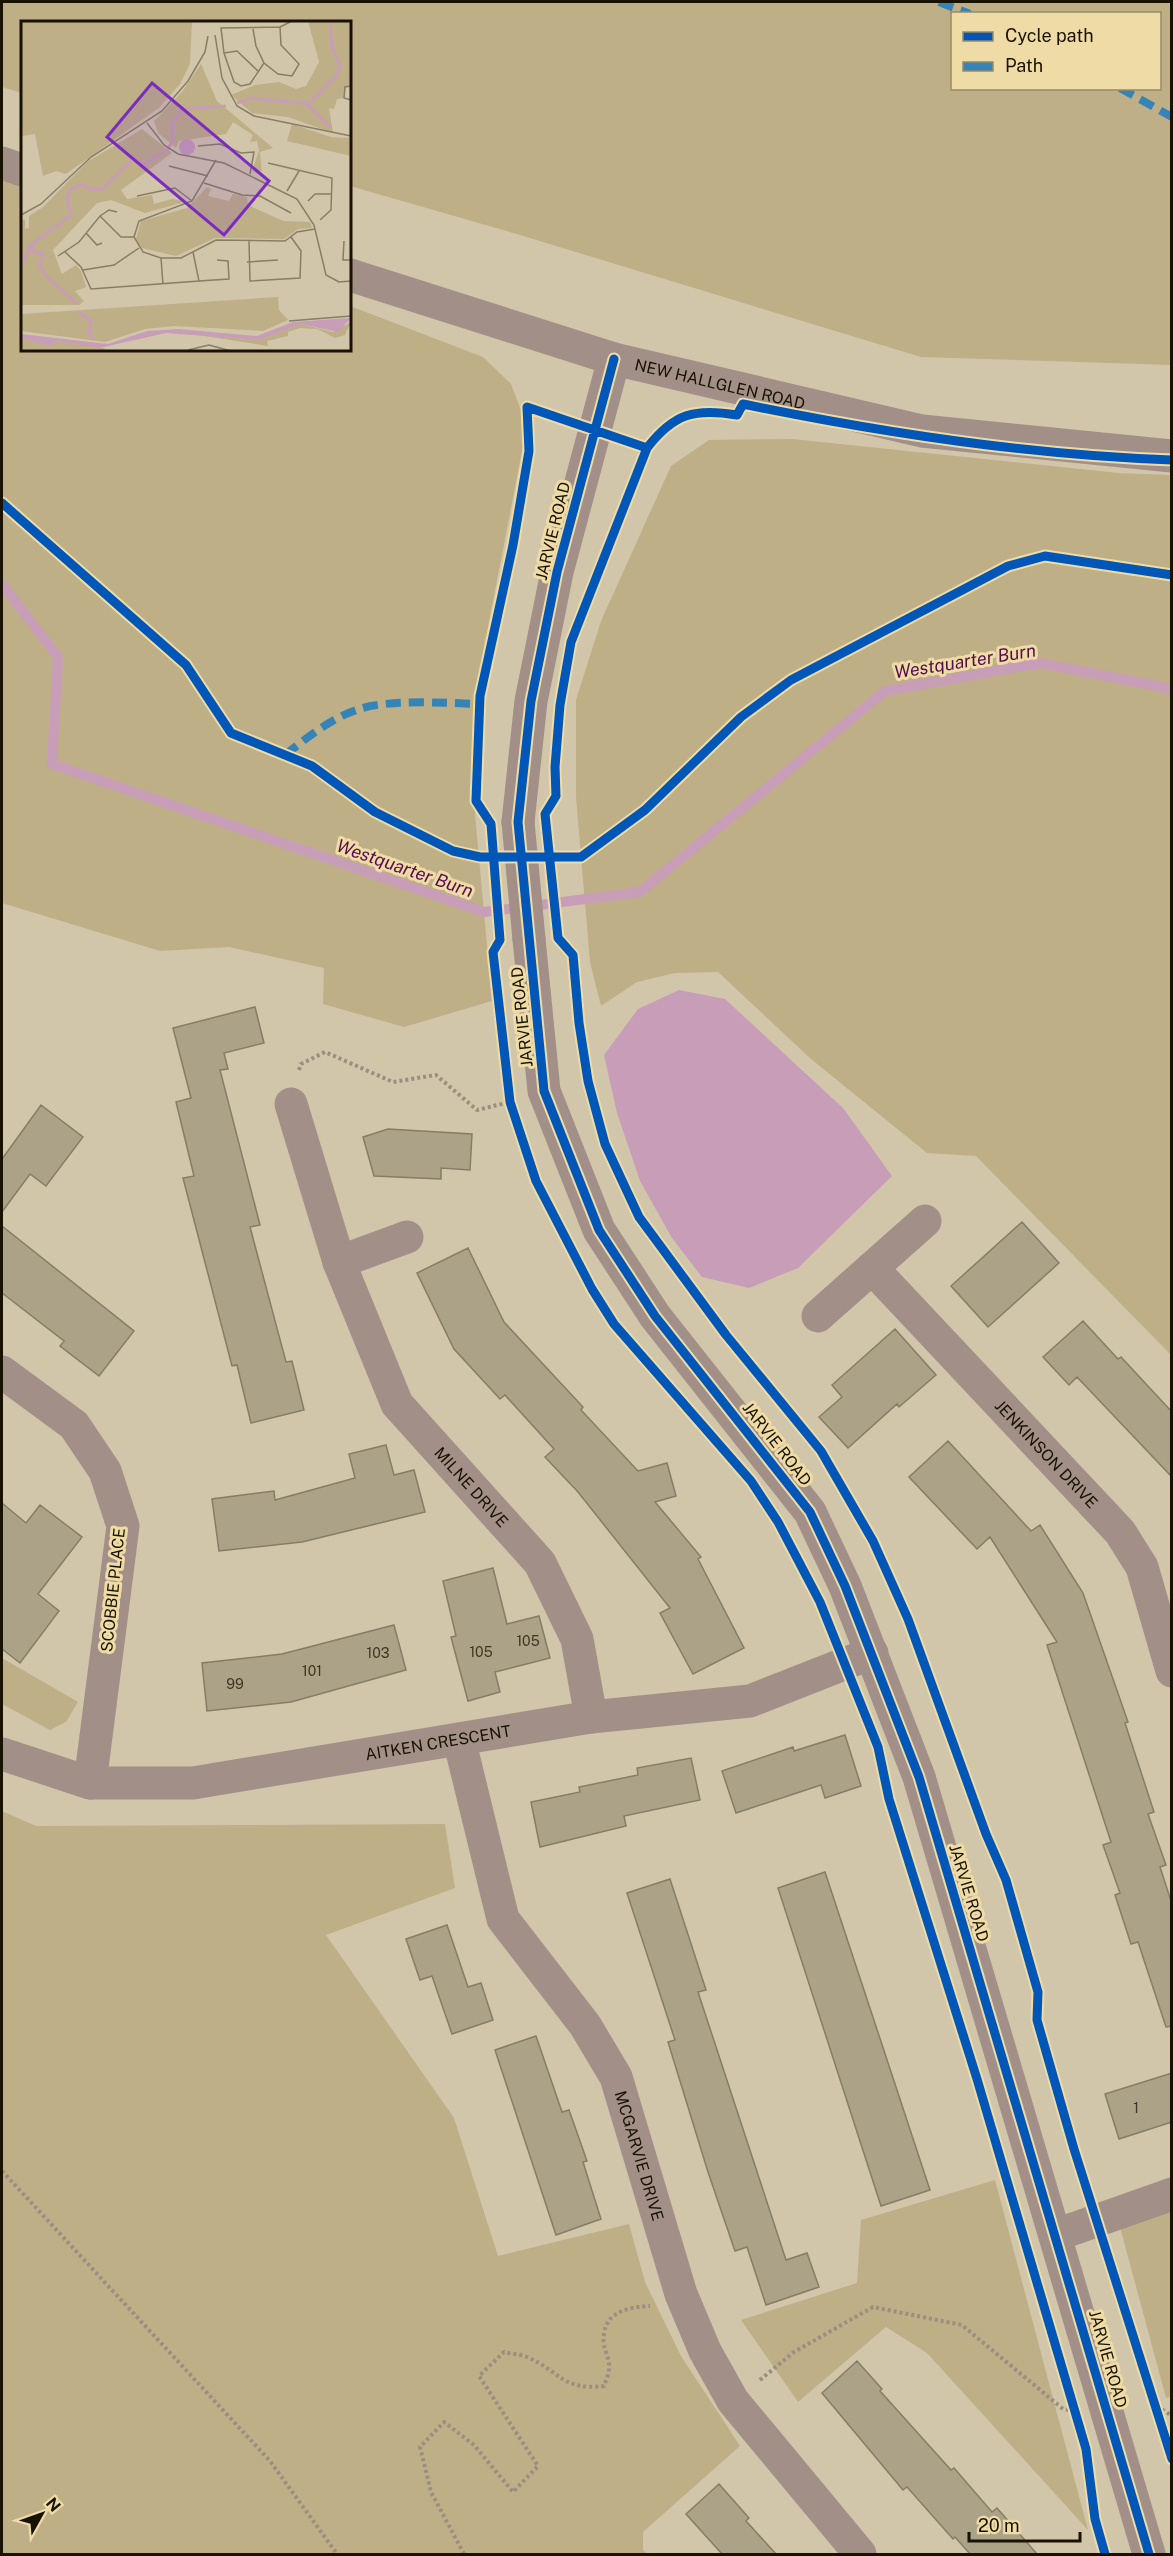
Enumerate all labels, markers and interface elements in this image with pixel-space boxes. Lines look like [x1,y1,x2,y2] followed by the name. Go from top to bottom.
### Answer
[951,12,1161,90] legend
[21,21,351,351] inset map
[1005,25,1094,46] text: Cycle path
[1005,55,1043,76] text: Path
[633,355,807,413] street label: NEW HALLGLEN ROAD
[532,480,574,582] street label: JARVIE ROAD
[893,639,1037,683] water label: Westquarter Burn
[334,835,476,901] water label: Westquarter Burn
[507,966,537,1068] street label: JARVIE ROAD
[991,1396,1102,1512] street label: JENKINSON DRIVE
[738,1398,816,1490] street label: JARVIE ROAD
[431,1443,512,1531] street label: MILNE DRIVE
[97,1527,129,1653] street label: SCOBBIE PLACE
[516,1633,540,1649] house number: 105
[469,1644,493,1660] house number: 105
[367,1645,390,1661] house number: 103
[302,1663,322,1679] house number: 101
[226,1676,244,1692] house number: 99
[364,1721,513,1764] street label: AITKEN CRESCENT
[945,1842,993,1944] street label: JARVIE ROAD
[611,2088,668,2223] street label: MCGARVIE DRIVE
[1133,2100,1139,2116] house number: 1
[1085,2308,1131,2410] street label: JARVIE ROAD
[12,2484,72,2544] north arrow
[42,2494,64,2516] text: N
[969,2505,1080,2543] scale bar
[978,2515,1020,2536] text: 20 m

